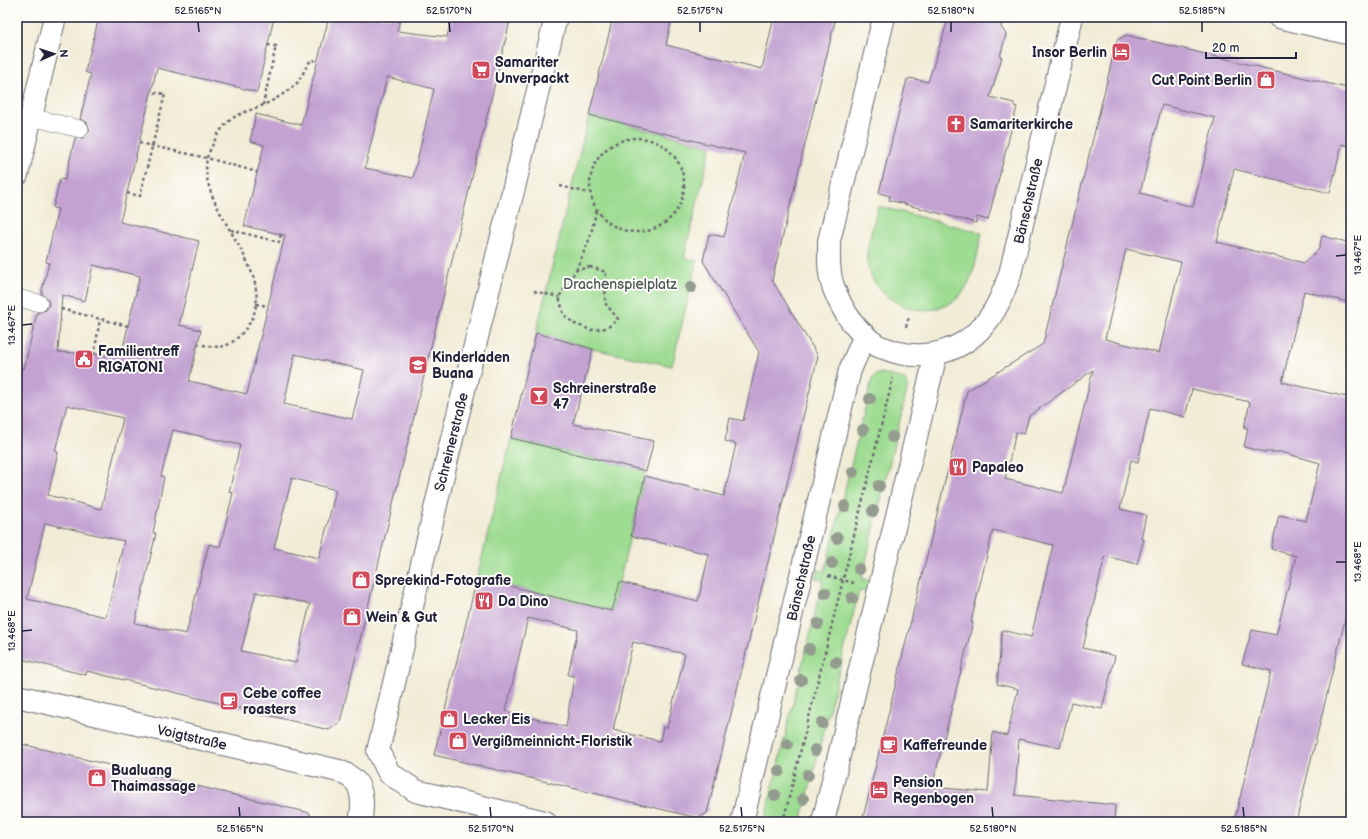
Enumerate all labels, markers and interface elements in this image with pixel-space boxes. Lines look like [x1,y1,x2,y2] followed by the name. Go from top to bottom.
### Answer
[174,5,222,17] text: 52.5165°N
[426,5,472,17] text: 52.5170°N
[677,5,723,17] text: 52.5175°N
[927,5,975,17] text: 52.5180°N
[1179,5,1225,17] text: 52.5185°N
[34,34,74,74] north arrow
[1206,34,1296,60] scale bar
[1110,41,1132,63] hotel icon: Insor Berlin
[1212,41,1239,56] text: 20 m
[1032,44,1107,61] place label: Insor Berlin
[57,49,70,58] text: N
[495,54,569,87] place label: Samariter Unverpackt
[470,59,492,81] supermarket icon: Samariter Unverpackt
[1255,69,1277,91] shop icon: Cut Point Berlin
[1152,72,1252,89] place label: Cut Point Berlin
[945,113,967,135] church icon: Samariterkirche
[970,116,1073,133] place label: Samariterkirche
[1010,157,1047,246] street label: Bänschstraße
[1352,234,1364,275] text: 13.467°E
[563,276,677,293] park label: Drachenspielplatz
[6,304,18,345] text: 13.467°E
[98,343,180,376] place label: Familientreff RIGATONI
[73,348,95,370] public building icon: Familientreff RIGATONI
[432,349,510,382] place label: Kinderladen Buana
[407,354,429,376] school or university icon: Kinderladen Buana
[553,380,656,413] place label: Schreinerstraße 47
[528,385,550,407] bar icon: Schreinerstraße 47
[431,391,472,493] street label: Schreinerstraße
[947,456,969,478] restaurant icon: Papaleo
[972,459,1024,476] place label: Papaleo
[783,534,820,623] street label: Bänschstraße
[1352,541,1364,583] text: 13.468°E
[350,569,372,591] shop icon: Spreekind-Fotografie
[375,572,511,589] place label: Spreekind-Fotografie
[473,590,495,612] restaurant icon: Da Dino
[498,593,549,610] place label: Da Dino
[341,606,363,628] shop icon: Wein & Gut
[366,609,437,626] place label: Wein & Gut
[6,610,18,652] text: 13.468°E
[243,685,321,718] place label: Cebe coffee roasters
[218,690,240,712] cafe icon: Cebe coffee roasters
[438,708,460,730] shop icon: Lecker Eis
[463,711,531,728] place label: Lecker Eis
[155,721,228,754] street label: Voigtstraße
[447,730,469,752] shop icon: Vergißmeinnicht-Floristik
[472,733,633,750] place label: Vergißmeinnicht-Floristik
[878,734,900,756] cafe icon: Kaffefreunde
[903,737,987,754] place label: Kaffefreunde
[111,762,196,795] place label: Bualuang Thaimassage
[86,767,108,789] shop icon: Bualuang Thaimassage
[893,774,974,807] place label: Pension Regenbogen
[868,779,890,801] hotel icon: Pension Regenbogen
[216,823,264,835] text: 52.5165°N
[468,823,514,835] text: 52.5170°N
[719,823,765,835] text: 52.5175°N
[969,823,1017,835] text: 52.5180°N
[1221,823,1267,835] text: 52.5185°N

